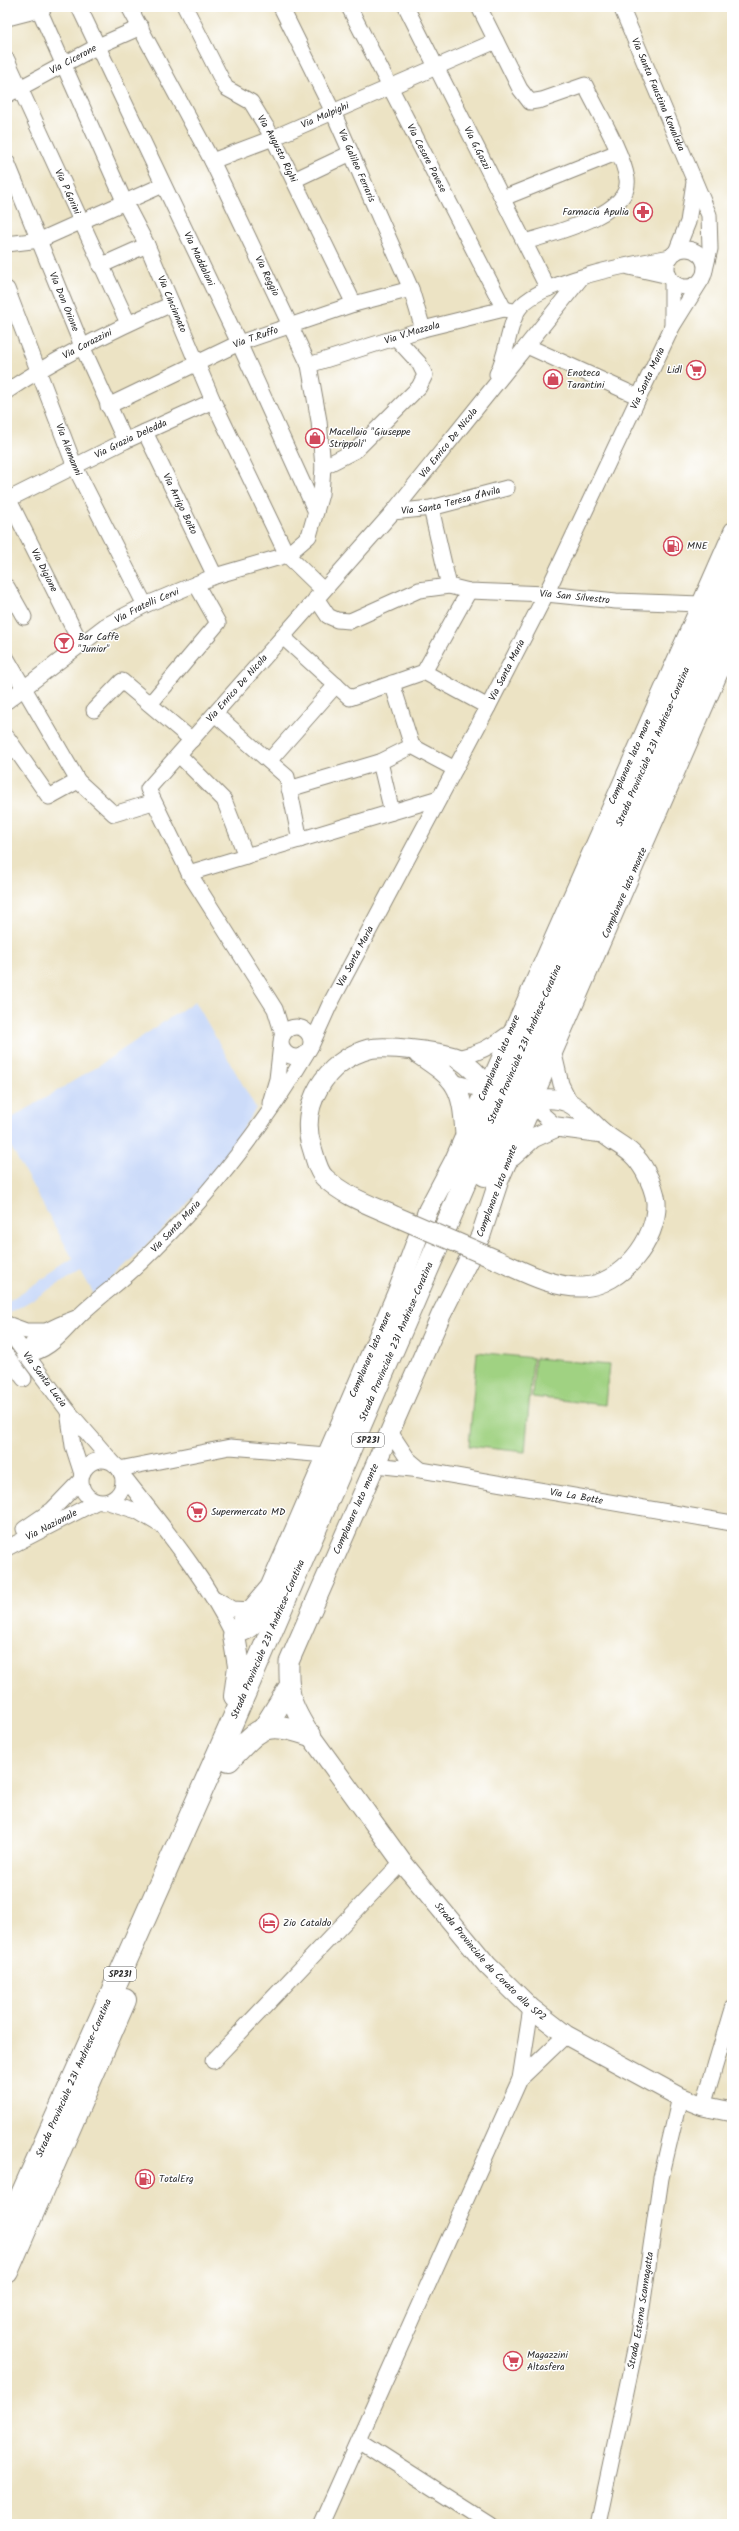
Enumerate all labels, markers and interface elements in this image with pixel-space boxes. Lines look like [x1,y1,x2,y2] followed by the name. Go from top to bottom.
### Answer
[627,35,689,154] street label: Via Santa Faustina Kowalska
[47,40,100,79] street label: Via Cicerone
[298,98,352,133] street label: Via Malpighi
[253,112,302,186] street label: Via Augusto Righi
[402,121,451,196] street label: Via Cesare Pavese
[459,124,495,173] street label: Via G.Gozzi
[334,127,380,206] street label: Via Galileo Ferraris
[50,166,85,218] street label: Via P.Gorini
[632,201,654,223] pharmacy icon: Farmacia Apulia
[562,204,629,220] place label: Farmacia Apulia
[179,229,219,289] street label: Via Maddaloni
[250,253,284,299] street label: Via Reggio
[45,270,83,334] street label: Via Don Orione
[153,273,191,336] street label: Via Cincinnato
[382,317,442,349] street label: Via V.Mazzola
[230,322,281,353] street label: Via T.Ruffo
[60,324,115,364] street label: Via Corazzini
[626,344,670,412] street label: Via Santa Maria
[685,359,707,381] supermarket icon: Lidl
[667,362,683,378] place label: Lidl
[567,365,605,393] place label: Enoteca Tarantini
[542,368,564,390] shop icon: Enoteca Tarantini
[415,404,482,482] street label: Via Enrico De Nicola
[92,415,170,463] street label: Via Grazia Deledda
[51,421,87,479] street label: Via Alemanni
[329,424,411,452] place label: Macellaio "Giuseppe Strippoli"
[304,427,326,449] shop icon: Macellaio "Giuseppe Strippoli"
[158,471,202,538] street label: Via Arrigo Boito
[400,482,502,519] street label: Via Santa Teresa d'Avila
[662,535,684,557] fuel station icon: MNE
[687,538,709,554] place label: MNE
[26,546,62,595] street label: Via Digione
[112,583,182,628] street label: Via Fratelli Cervi
[539,586,611,608] street label: Via San Silvestro
[78,629,120,657] place label: Bar Caffè "Junior"
[53,632,75,654] bar icon: Bar Caffè "Junior"
[484,636,530,704] street label: Via Santa Maria
[202,650,272,726] street label: Via Enrico De Nicola
[611,664,694,829] street label: Strada Provinciale 231 Andriese-Coratina
[604,716,656,807] street label: Complanare lato mare
[597,844,651,941] street label: Complanare lato monte
[332,923,378,990] street label: Via Santa Maria
[483,962,566,1126] street label: Strada Provinciale 231 Andriese-Coratina
[474,1012,525,1104] street label: Complanare lato mare
[472,1142,522,1240] street label: Complanare lato monte
[147,1196,205,1257] street label: Via Santa Maria
[355,1259,438,1424] street label: Strada Provinciale 231 Andriese-Coratina
[345,1309,396,1400] street label: Complanare lato mare
[18,1348,71,1411] street label: Via Santa Lucia
[352,1433,384,1447] road number: SP231
[329,1461,383,1557] street label: Complanare lato monte
[549,1484,605,1509] street label: Via La Botte
[186,1501,208,1523] supermarket icon: Supermercato MD
[211,1504,286,1520] place label: Supermercato MD
[23,1505,81,1545] street label: Via Nazionale
[226,1557,309,1721] street label: Strada Provinciale 231 Andriese-Coratina
[430,1899,550,2025] street label: Strada Provinciale da Corato alla SP2
[258,1912,280,1934] hotel icon: Zio Cataldo
[283,1915,332,1931] place label: Zio Cataldo
[104,1967,136,1981] road number: SP231
[31,1996,116,2160] street label: Strada Provinciale 231 Andriese-Coratina
[134,2168,156,2190] fuel station icon: TotalErg
[159,2171,194,2187] place label: TotalErg
[623,2250,658,2370] street label: Strada Esterna Scannagatta
[527,2347,569,2375] place label: Magazzini Altasfera
[502,2350,524,2372] supermarket icon: Magazzini Altasfera

